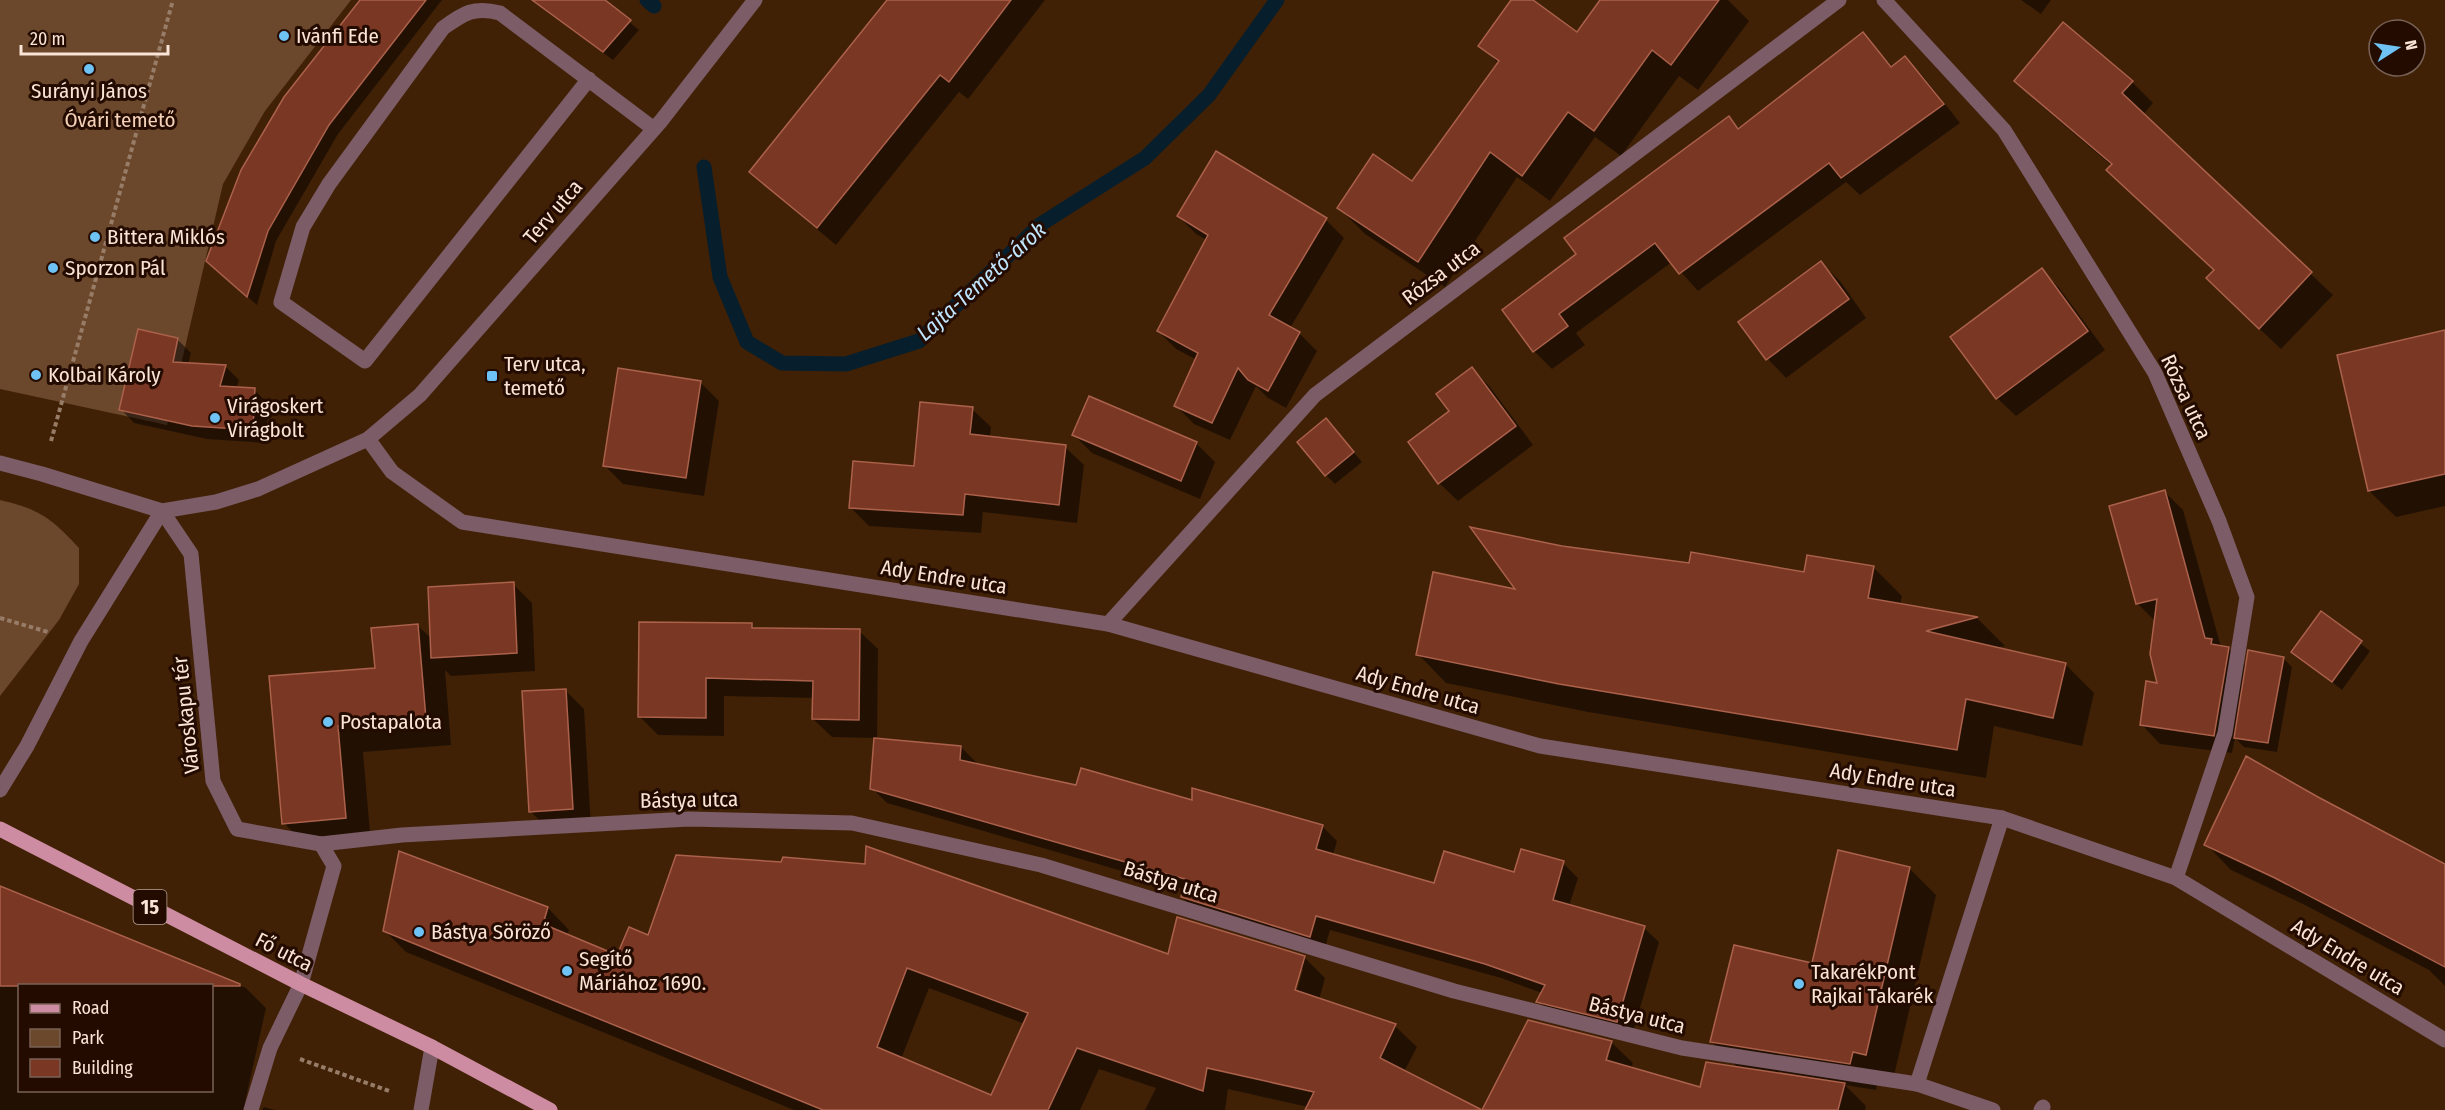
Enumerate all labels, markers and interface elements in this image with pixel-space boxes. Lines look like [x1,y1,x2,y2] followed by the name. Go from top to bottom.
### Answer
[21,18,168,56] scale bar
[2367,18,2427,78] north arrow
[296,23,379,49] place label: Ivánfi Ede
[30,28,65,50] text: 20 m
[277,29,291,43] marker: Ivánfi Ede
[2401,38,2421,52] text: N
[82,62,96,76] marker: Surányi János
[31,78,147,104] place label: Surányi János
[64,107,176,133] park label: Óvári temető
[518,174,588,250] street label: Terv utca
[911,216,1052,347] water label: Lajta-Temető-árok
[107,224,225,250] place label: Bittera Miklós
[88,230,102,244] marker: Bittera Miklós
[1397,235,1485,311] street label: Rózsa utca
[65,255,166,281] place label: Sporzon Pál
[46,261,60,275] marker: Sporzon Pál
[2155,350,2217,444] street label: Rózsa utca
[504,351,586,401] place label: Terv utca, temető
[48,362,161,388] place label: Kolbai Károly
[29,368,43,382] marker: Kolbai Károly
[485,369,499,383] marker: Terv utca, temető
[227,393,324,443] place label: Virágoskert Virágbolt
[208,411,222,425] marker: Virágoskert Virágbolt
[879,554,1009,600] street label: Ady Endre utca
[167,654,205,775] street label: Városkapu tér
[1353,660,1483,720] street label: Ady Endre utca
[340,709,442,735] place label: Postapalota
[321,715,335,729] marker: Postapalota
[1828,757,1958,803] street label: Ady Endre utca
[640,786,738,814] street label: Bástya utca
[1120,855,1222,909] street label: Bástya utca
[134,890,166,924] road number: 15
[2287,913,2409,1001] street label: Ady Endre utca
[431,919,551,945] place label: Bástya Söröző
[412,925,426,939] marker: Bástya Söröző
[251,927,317,977] street label: Fő utca
[579,946,706,996] place label: Segítő Máriához 1690.
[1811,959,1933,1009] place label: TakarékPont Rajkai Takarék
[560,964,574,978] marker: Segítő Máriához 1690.
[1792,977,1806,991] marker: TakarékPont Rajkai Takarék
[18,984,213,1092] legend
[1586,990,1688,1040] street label: Bástya utca
[72,997,109,1019] text: Road
[72,1027,105,1049] text: Park
[72,1057,133,1079] text: Building

